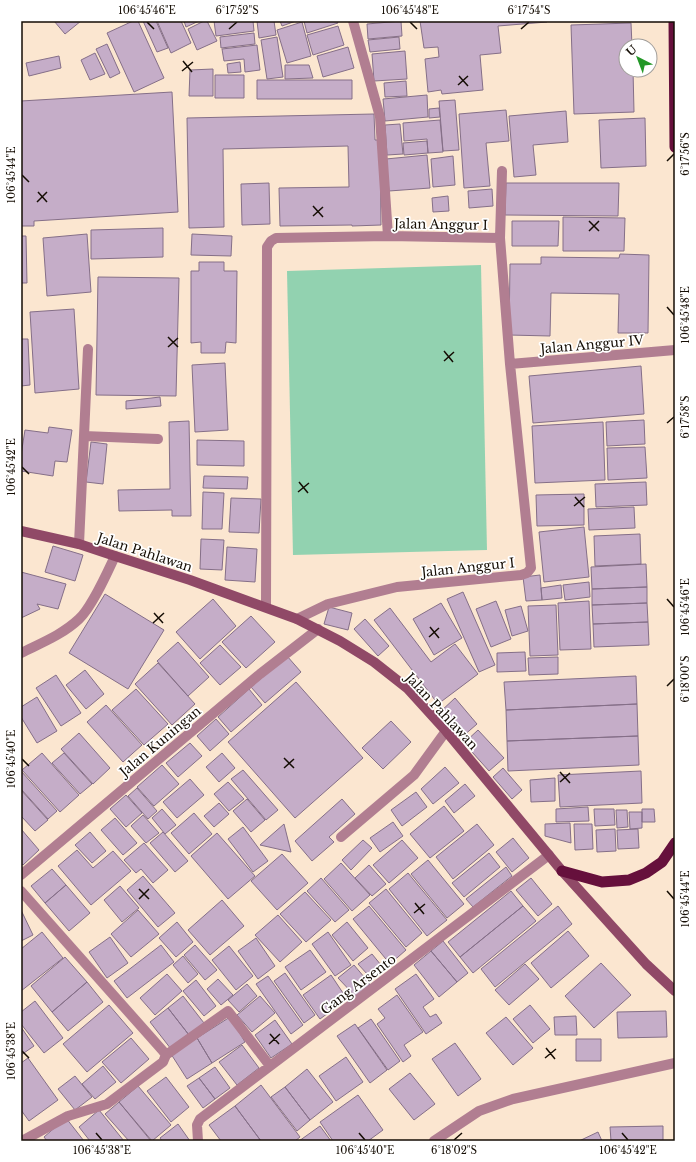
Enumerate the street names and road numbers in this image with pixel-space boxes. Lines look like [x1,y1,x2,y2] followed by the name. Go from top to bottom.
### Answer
[392,215,488,234] street label: Jalan Anggur I
[538,331,645,358] street label: Jalan Anggur IV
[93,528,195,576] street label: Jalan Pahlawan
[419,554,516,581] street label: Jalan Anggur I
[400,668,482,753] street label: Jalan Pahlawan
[115,702,205,782] street label: Jalan Kuningan
[317,950,399,1018] street label: Gang Arsento

